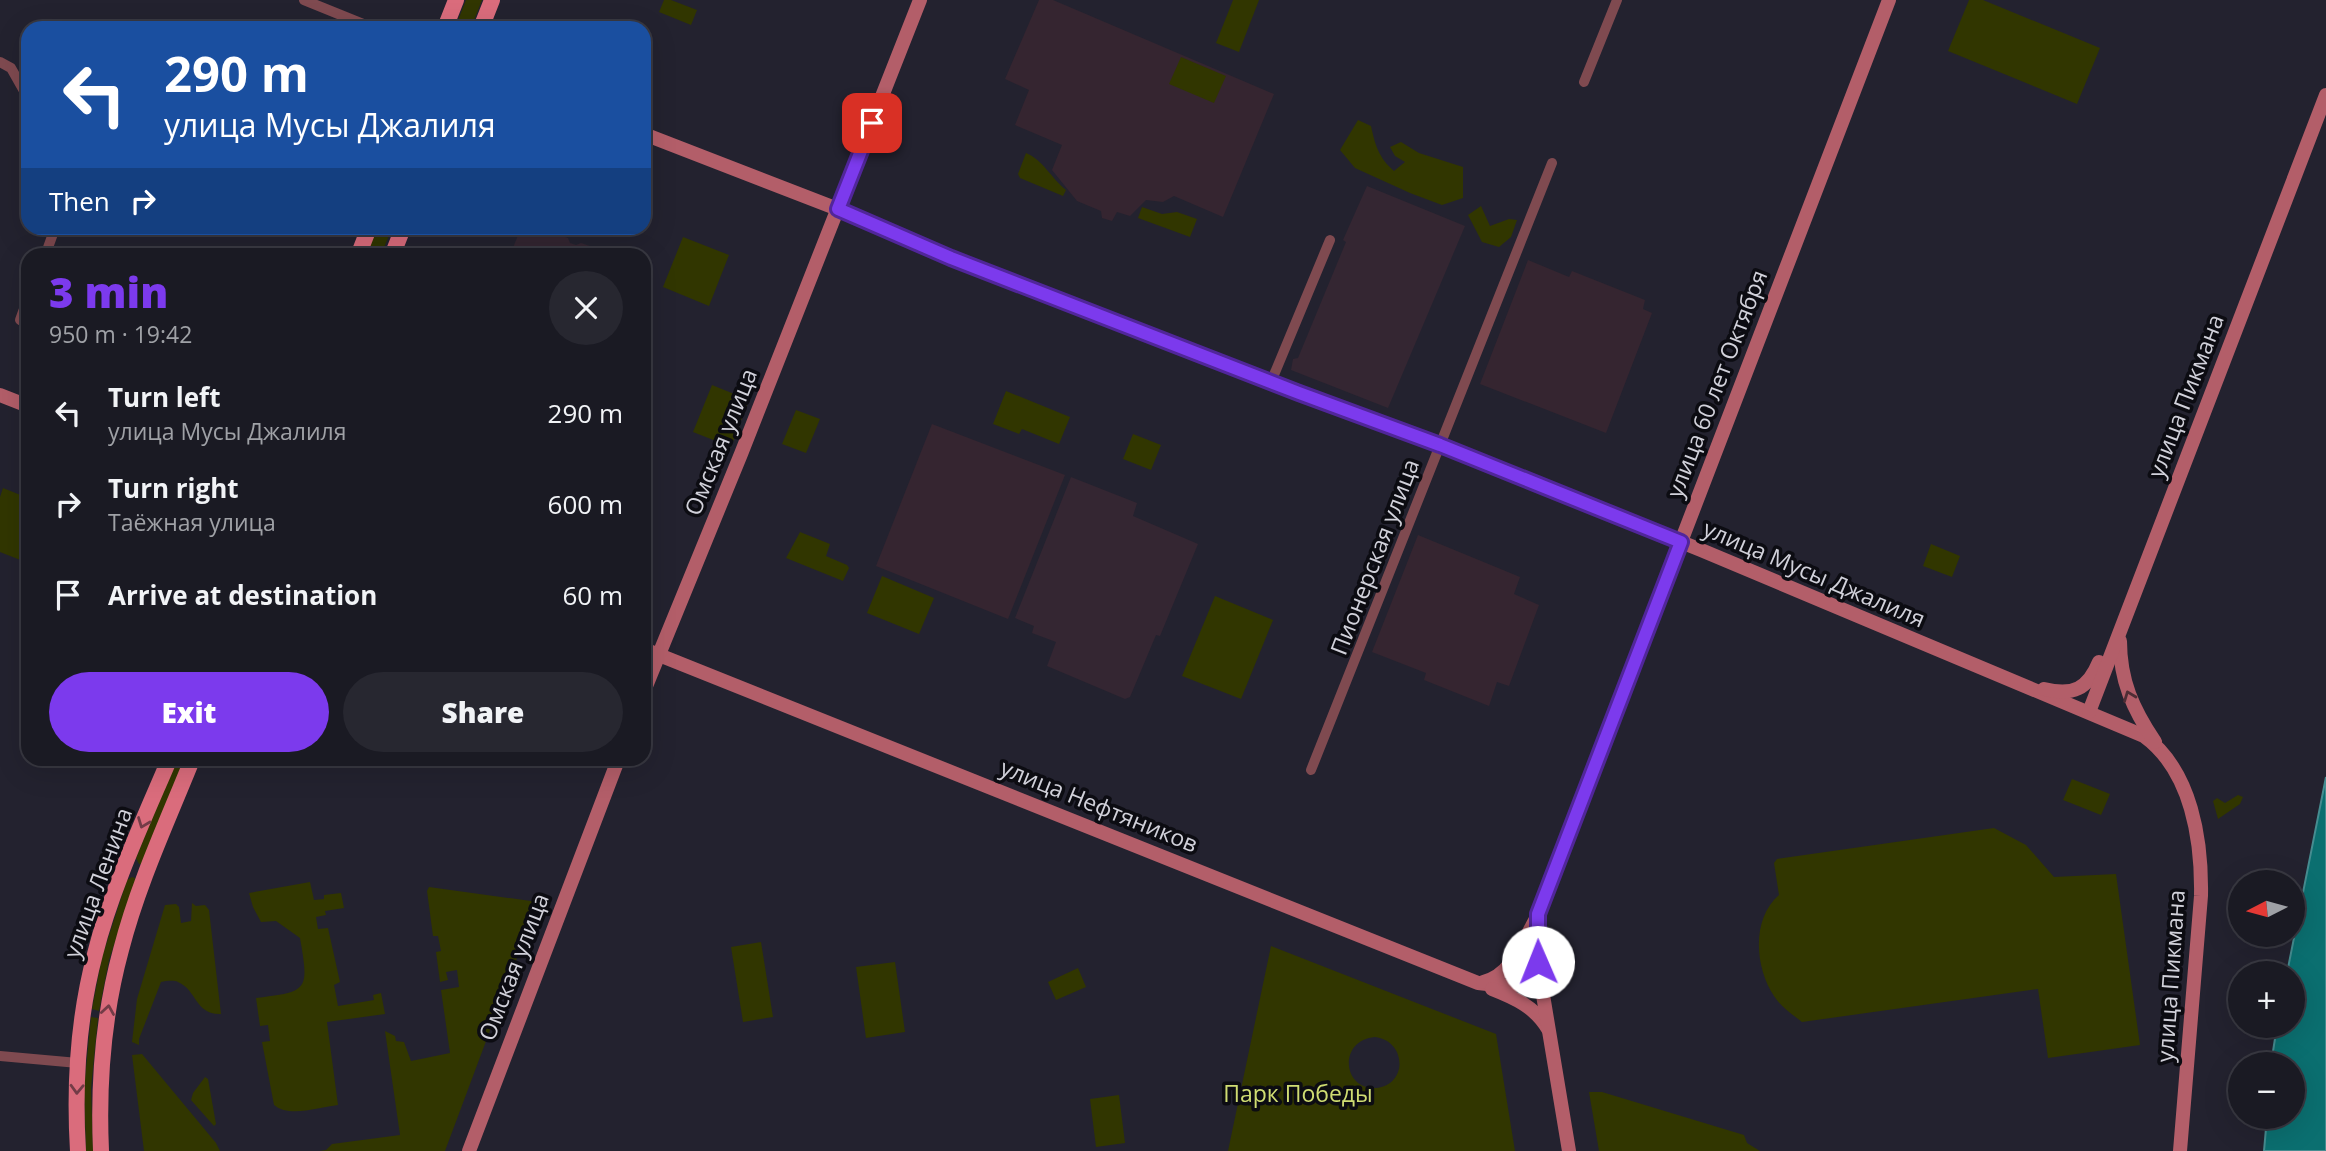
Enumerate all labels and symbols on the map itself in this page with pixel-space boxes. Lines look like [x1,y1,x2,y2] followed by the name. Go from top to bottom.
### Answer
[842,93,902,153] pin
[1658,265,1774,502] street label: улица 60 лет Октября
[2139,309,2231,482] street label: улица Пикмана
[676,363,764,520] street label: Омская улица
[1322,454,1426,659] street label: Пионерская улица
[1698,512,1930,634] street label: улица Мусы Джалиля
[2123,691,2137,703] one-way arrow
[996,751,1203,859] street label: улица Нефтяников
[55,803,139,962] street label: улица Ленина
[138,816,152,828] one-way arrow
[2228,870,2305,947] north arrow
[470,888,556,1045] street label: Омская улица
[2148,889,2192,1063] street label: улица Пикмана
[1501,925,1575,999] position arrow
[100,1004,115,1016] one-way arrow
[1223,1077,1373,1109] park label: Парк Победы
[69,1084,84,1095] one-way arrow

